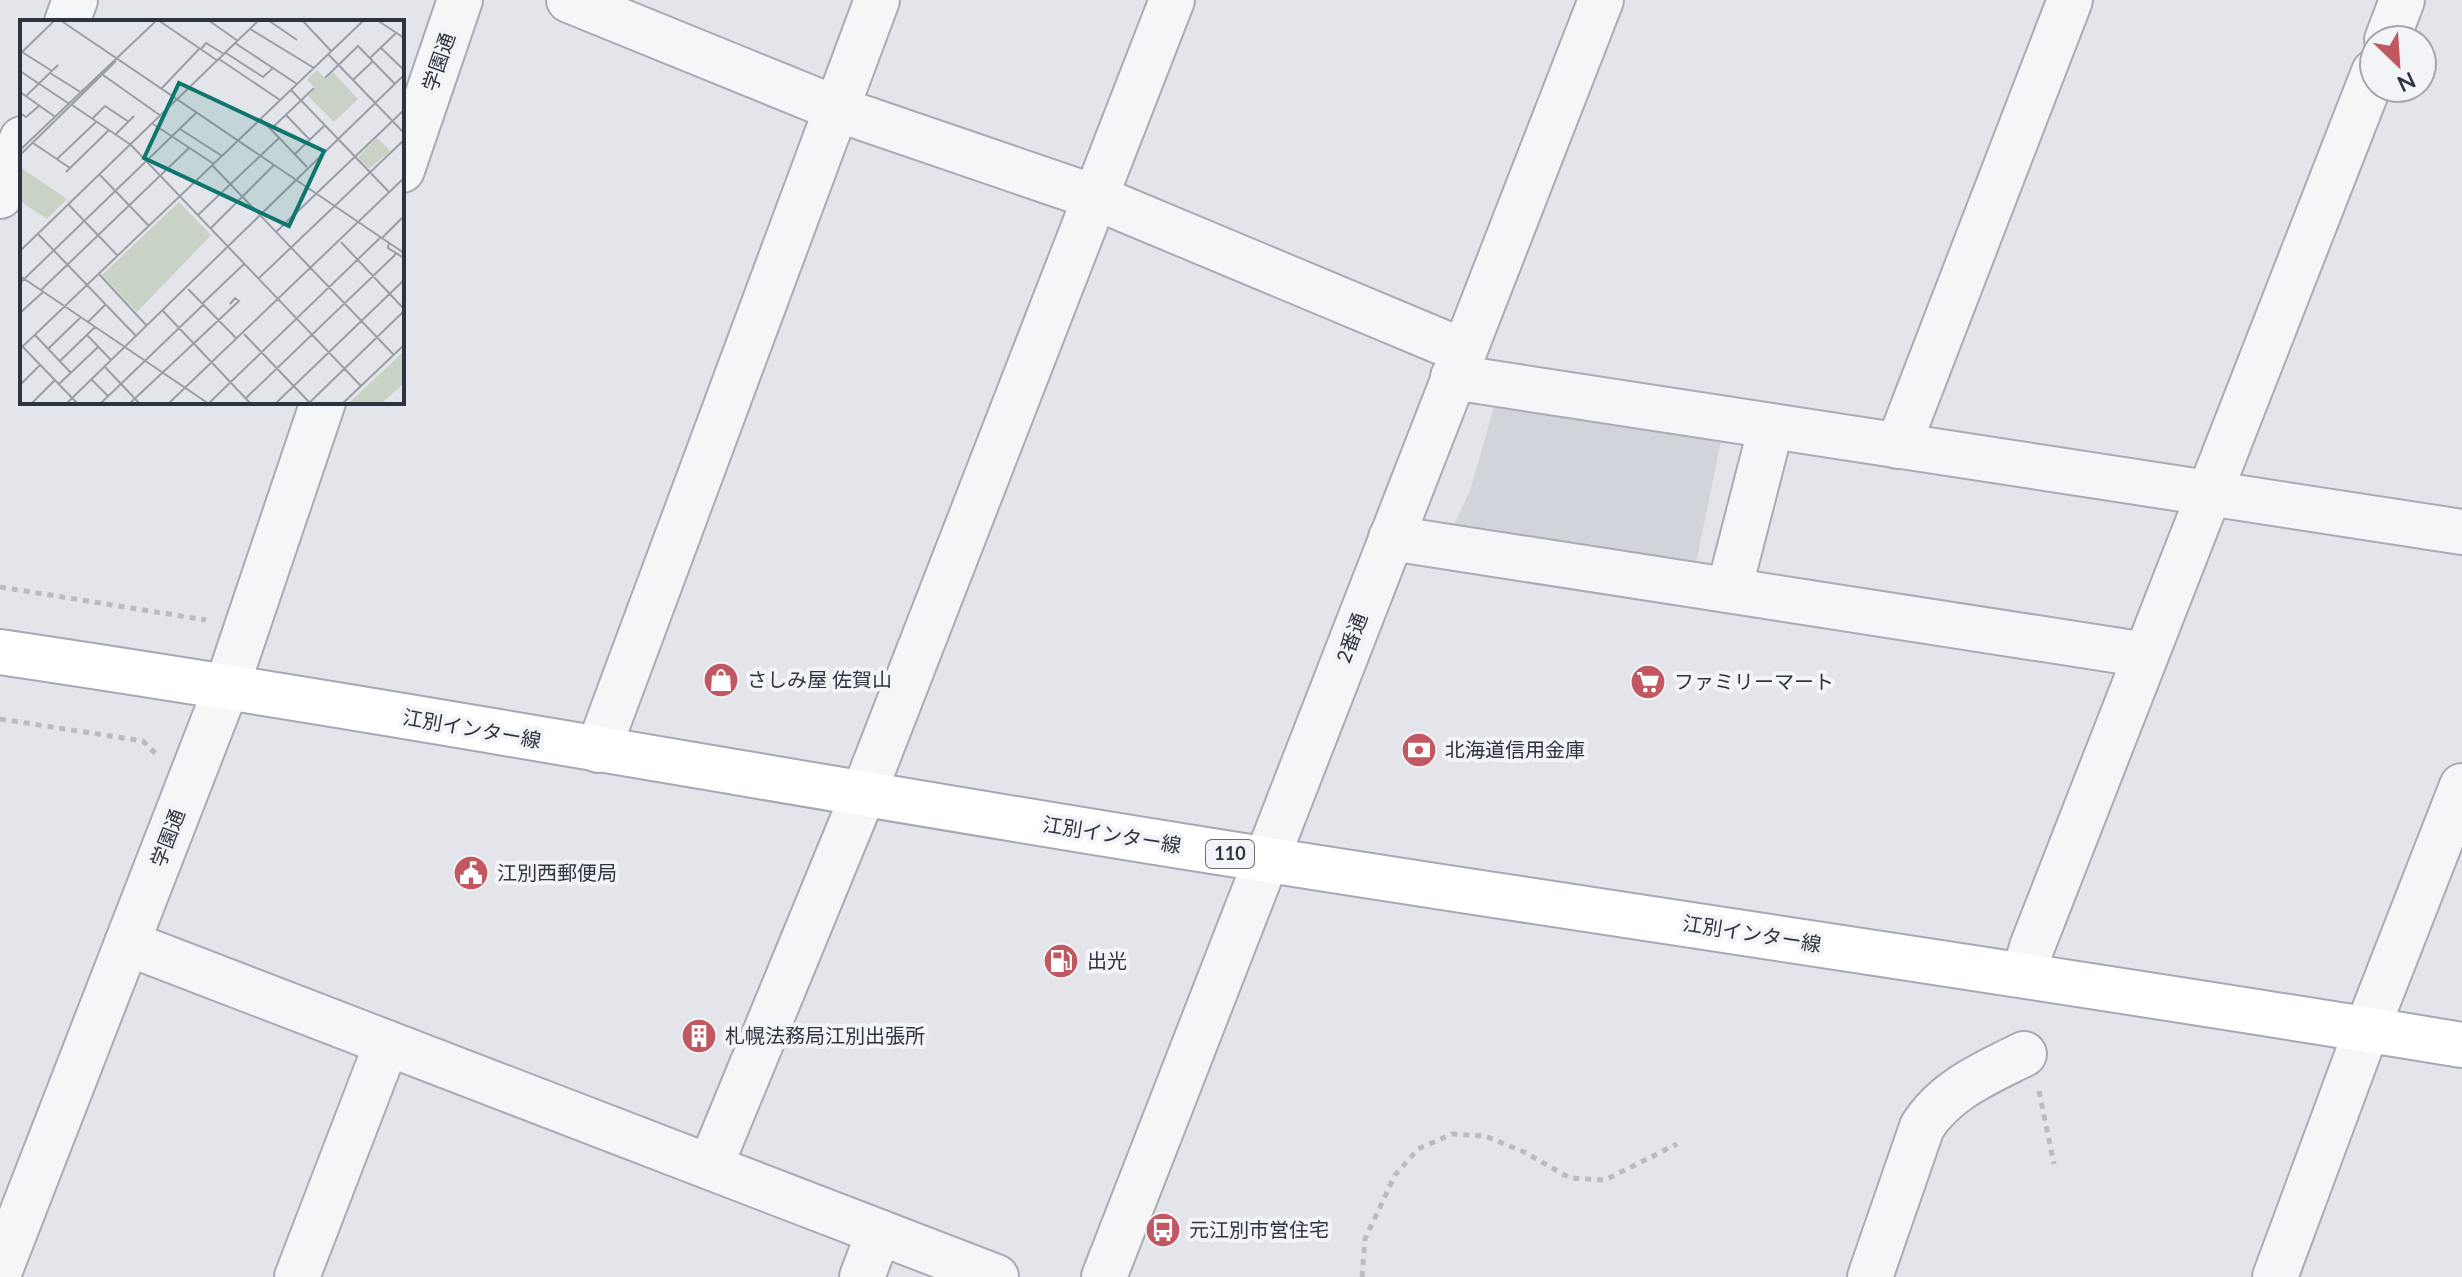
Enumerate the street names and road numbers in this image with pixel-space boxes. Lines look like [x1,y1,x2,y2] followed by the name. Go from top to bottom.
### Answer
[417,29,459,94] street label: 学園通
[1331,609,1372,666] street label: 2番通
[401,704,543,752] street label: 江別インター線
[145,805,189,870] street label: 学園通
[1041,811,1183,857] street label: 江別インター線
[1206,840,1254,868] road number: 110
[1681,910,1823,956] street label: 江別インター線

